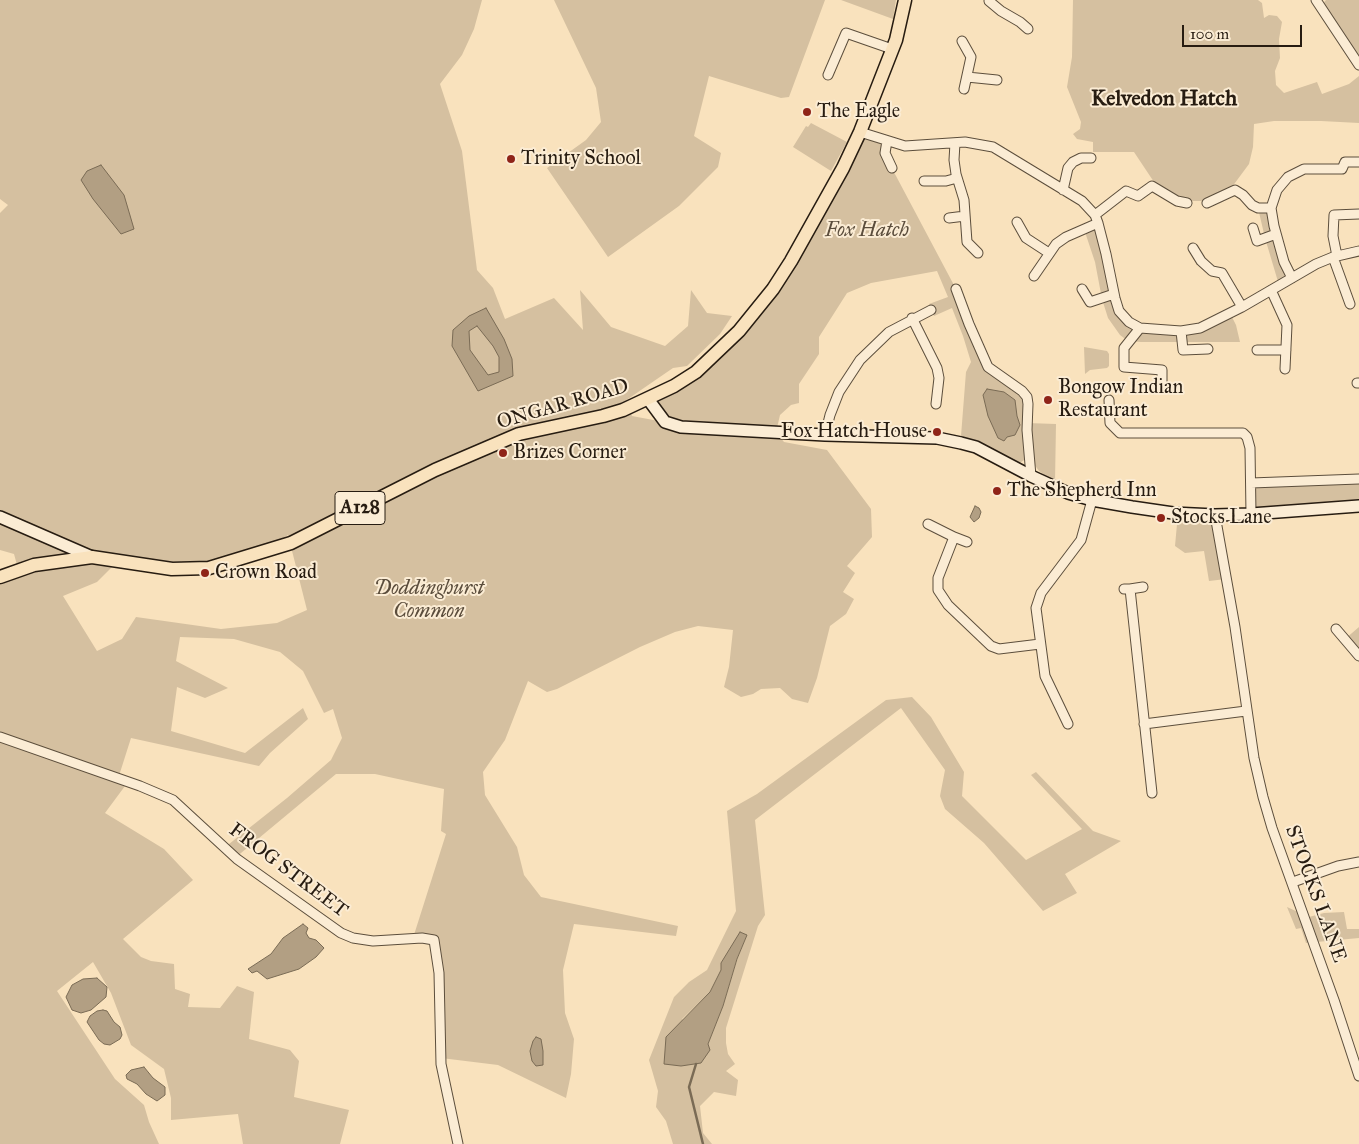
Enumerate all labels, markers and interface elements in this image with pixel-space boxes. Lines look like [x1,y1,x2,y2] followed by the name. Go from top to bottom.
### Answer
[1184,15,1304,47] scale bar
[1190,25,1229,43] text: 100 m
[1091,87,1237,113] district label: Kelvedon Hatch
[817,100,900,124] place label: The Eagle
[801,106,813,118] marker: The Eagle
[521,147,641,171] place label: Trinity School
[505,153,517,165] marker: Trinity School
[825,219,909,243] park label: Fox Hatch
[494,375,632,435] street label: ONGAR ROAD
[1058,376,1183,423] place label: Bongow Indian Restaurant
[1042,394,1054,406] marker: Bongow Indian Restaurant
[781,420,927,444] place label: Fox Hatch House
[931,426,943,438] marker: Fox Hatch House
[513,441,626,465] place label: Brizes Corner
[497,447,509,459] marker: Brizes Corner
[1007,479,1157,503] place label: The Shepherd Inn
[991,485,1003,497] marker: The Shepherd Inn
[335,492,385,524] road number: A128
[1171,506,1272,530] place label: Stocks Lane
[1155,512,1167,524] marker: Stocks Lane
[215,561,317,585] place label: Crown Road
[199,567,211,579] marker: Crown Road
[374,577,484,624] park label: Doddinghurst Common
[224,819,352,923] street label: FROG STREET
[1279,822,1351,966] street label: STOCKS LANE

